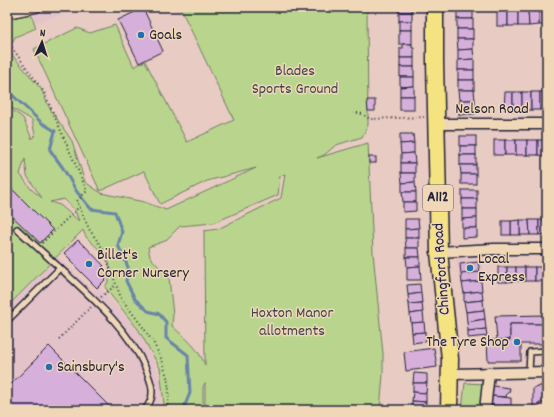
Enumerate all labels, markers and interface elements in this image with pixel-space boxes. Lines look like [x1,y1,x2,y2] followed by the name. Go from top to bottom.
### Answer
[22,22,62,62] north arrow
[149,24,183,47] place label: Goals
[39,26,46,42] text: N
[136,30,146,40] marker: Goals
[252,60,338,101] park label: Blades Sports Ground
[455,98,529,121] street label: Nelson Road
[423,185,453,211] road number: A112
[427,222,457,316] street label: Chingford Road
[97,244,189,285] place label: Billet's Corner Nursery
[478,248,525,289] place label: Local Express
[84,259,94,269] marker: Billet's Corner Nursery
[465,263,475,273] marker: Local Express
[251,302,333,343] park label: Hoxton Manor allotments
[426,331,509,354] place label: The Tyre Shop
[512,337,522,347] marker: The Tyre Shop
[57,356,125,379] place label: Sainsbury's
[44,362,54,372] marker: Sainsbury's

